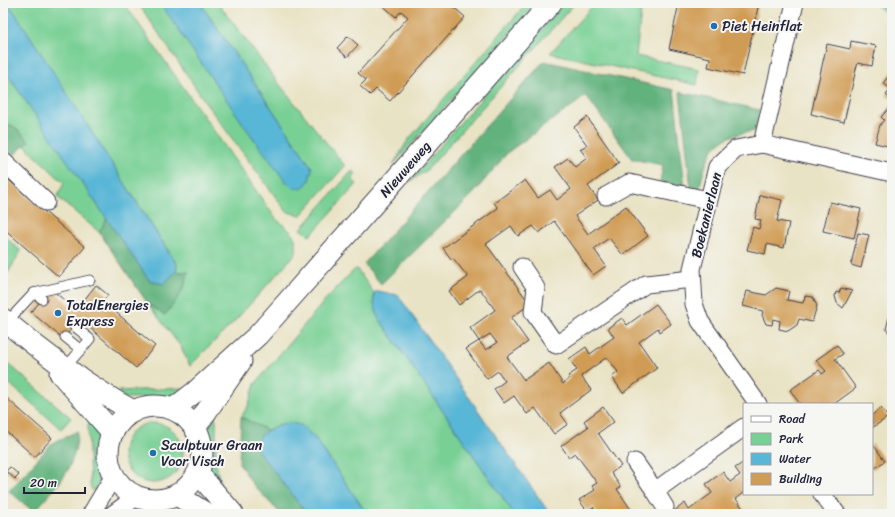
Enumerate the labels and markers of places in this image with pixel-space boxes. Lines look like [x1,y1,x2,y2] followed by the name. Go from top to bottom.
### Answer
[722,14,803,39] place label: Piet Heinflat
[709,21,719,31] marker: Piet Heinflat
[66,293,149,334] place label: TotalEnergies Express
[53,308,63,318] marker: TotalEnergies Express
[161,433,263,474] place label: Sculptuur Graan Voor Visch
[148,448,158,458] marker: Sculptuur Graan Voor Visch

